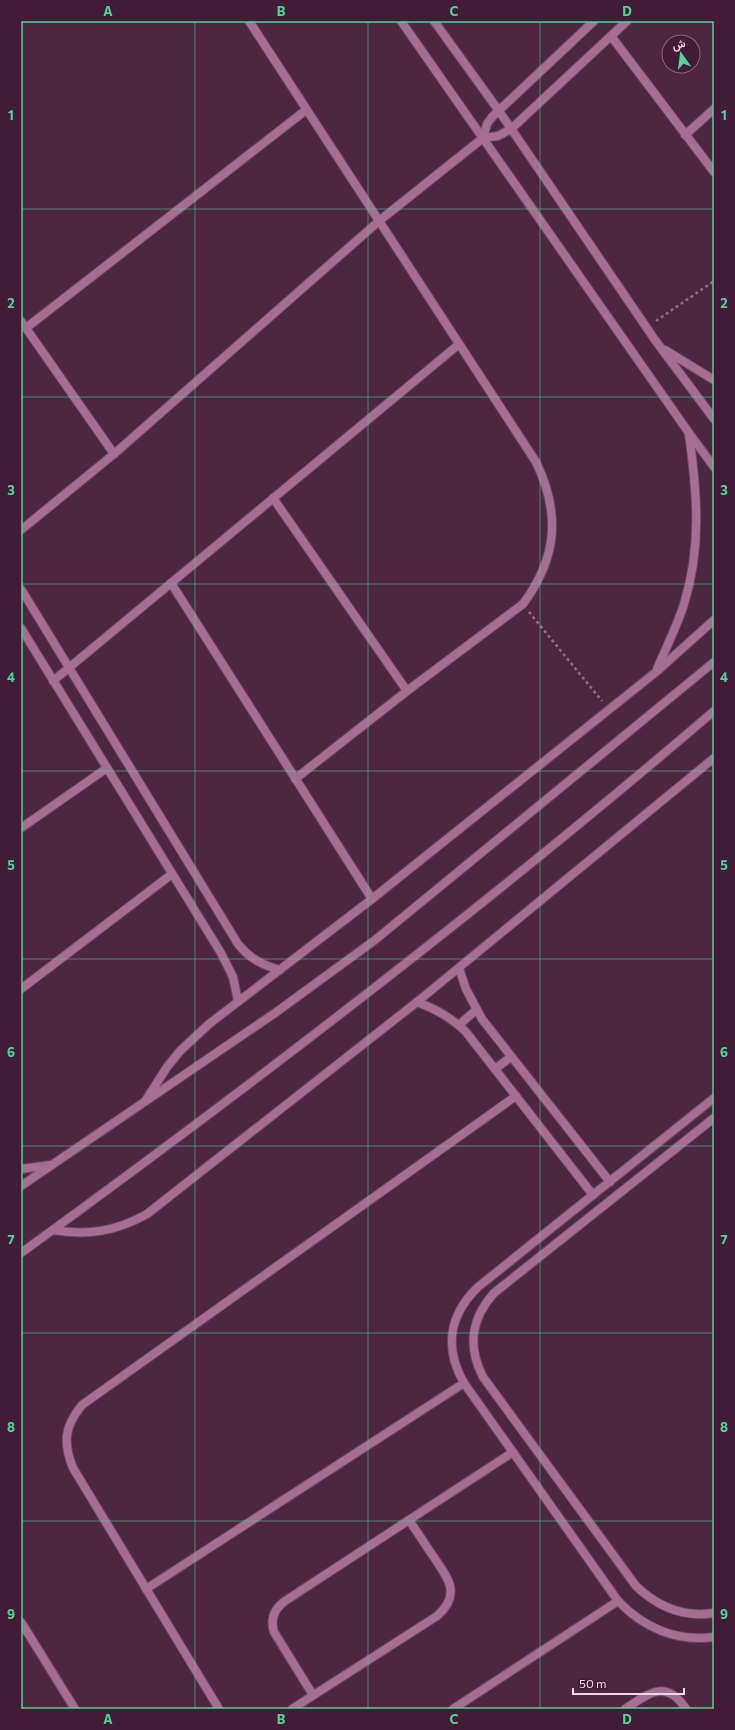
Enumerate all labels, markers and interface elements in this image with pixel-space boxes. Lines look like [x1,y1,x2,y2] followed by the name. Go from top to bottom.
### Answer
[103,3,113,19] text: A
[277,3,286,19] text: B
[450,3,459,19] text: C
[622,3,632,19] text: D
[661,34,701,74] north arrow
[670,36,687,53] text: ش
[8,107,14,123] text: 1
[721,107,727,123] text: 1
[7,295,15,311] text: 2
[720,295,728,311] text: 2
[7,482,15,498] text: 3
[720,482,728,498] text: 3
[7,669,15,685] text: 4
[720,669,728,685] text: 4
[7,857,15,873] text: 5
[720,857,728,873] text: 5
[7,1044,15,1060] text: 6
[720,1044,728,1060] text: 6
[7,1231,15,1247] text: 7
[720,1231,728,1247] text: 7
[7,1419,15,1435] text: 8
[720,1419,728,1435] text: 8
[7,1606,15,1622] text: 9
[720,1606,728,1622] text: 9
[573,1670,684,1696] scale bar
[579,1676,607,1690] text: 50 m
[103,1711,113,1727] text: A
[277,1711,286,1727] text: B
[450,1711,459,1727] text: C
[622,1711,632,1727] text: D

